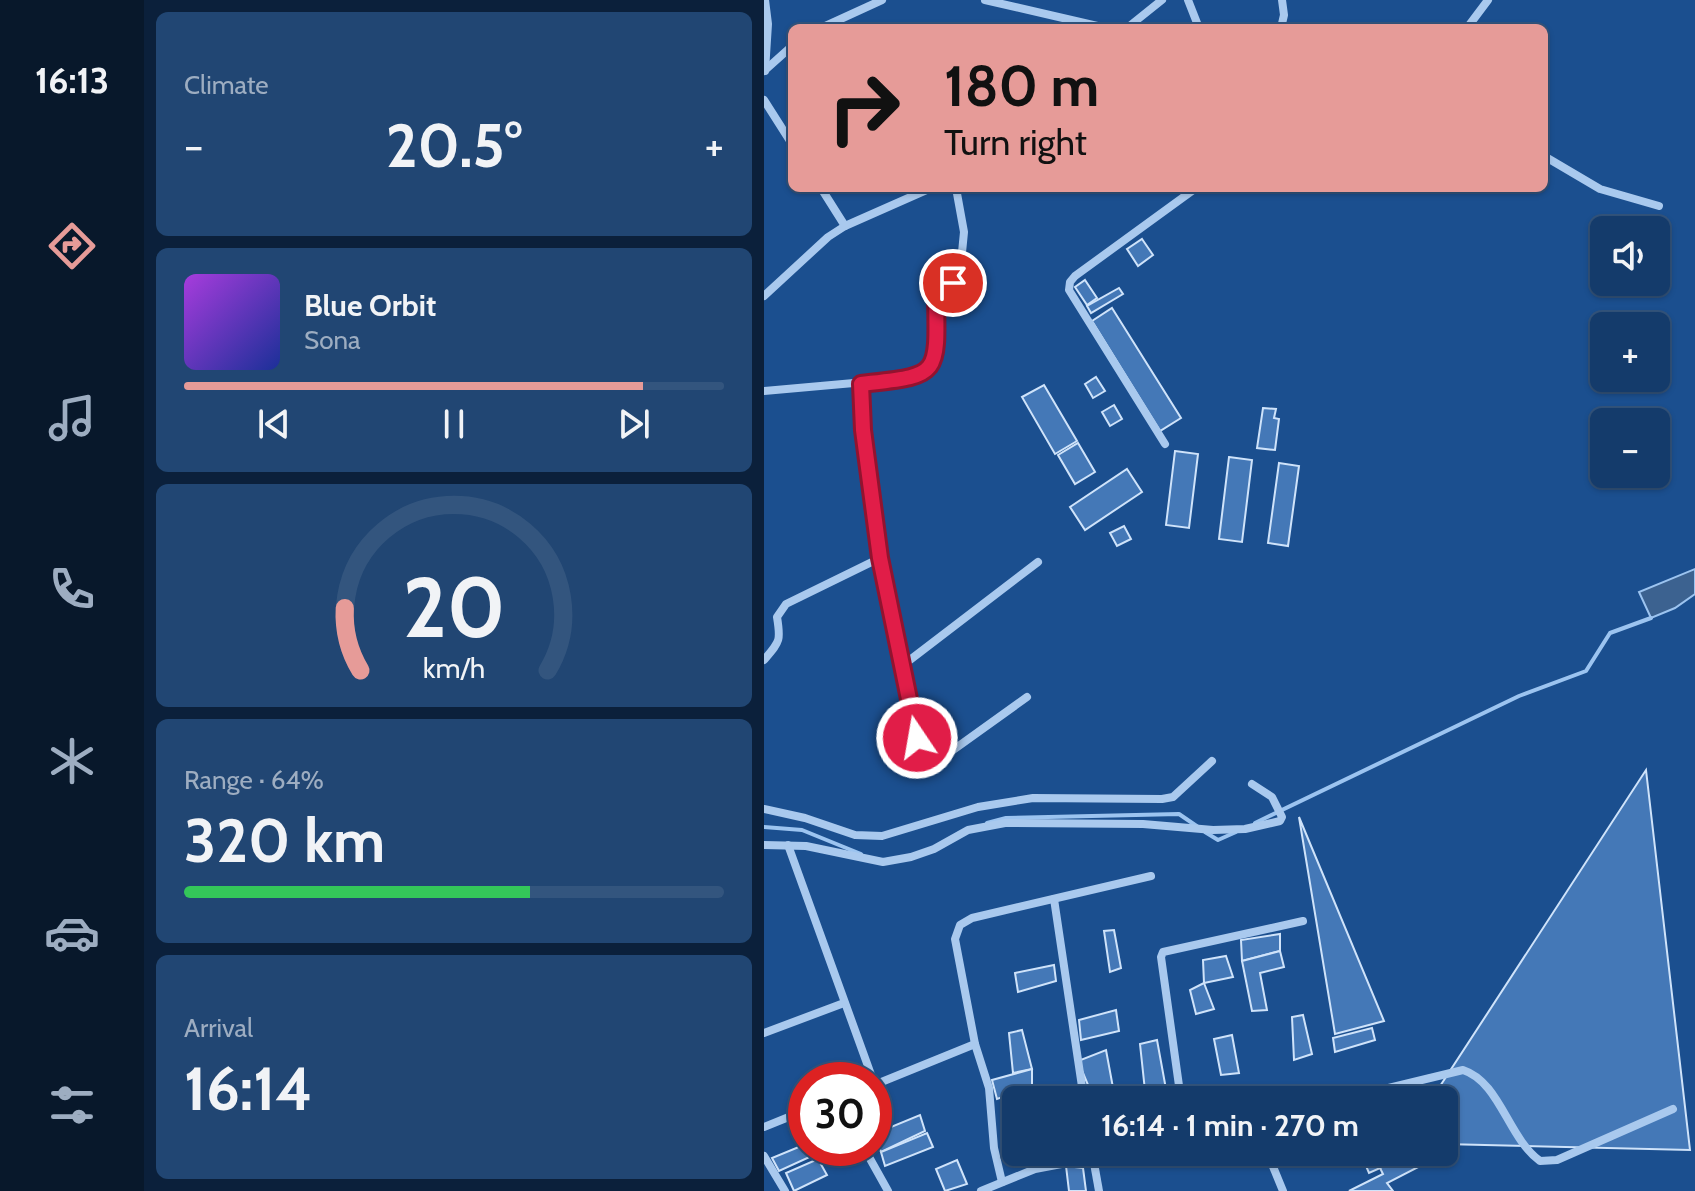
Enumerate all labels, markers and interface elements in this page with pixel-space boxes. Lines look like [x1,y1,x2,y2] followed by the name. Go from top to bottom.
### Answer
[944,52,1099,120] text: 180 m
[812,56,916,160] icon: right
[35,58,109,102] text: 16:13
[184,69,269,101] text: Climate
[386,109,522,182] text: 20.5°
[184,119,203,172] text: −
[705,119,724,172] text: +
[944,120,1087,164] text: Turn right
[1590,216,1670,488] map controls
[1590,216,1670,296] button: sound
[44,218,100,274] icon: directions
[919,249,987,317] pin
[931,261,975,305] icon: arrive
[304,287,436,324] text: Blue Orbit
[1590,312,1670,392] button: +
[304,324,361,356] text: Sona
[44,390,100,446] icon: music
[252,402,296,446] icon: previous
[432,402,476,446] icon: pause
[612,402,656,446] icon: next
[1590,408,1670,488] button: −
[403,557,505,658] text: 20
[44,561,100,617] icon: phone
[423,651,485,686] text: km/h
[875,696,959,780] position arrow
[44,733,100,789] icon: climate
[184,764,324,796] text: Range · 64%
[184,804,385,877] text: 320 km
[44,905,100,961] icon: car
[184,1012,253,1044] text: Arrival
[184,1052,313,1125] text: 16:14
[788,1062,892,1166] speed limit sign: 30
[44,1077,100,1133] icon: filters
[1101,1107,1359,1144] text: 16:14 · 1 min · 270 m

